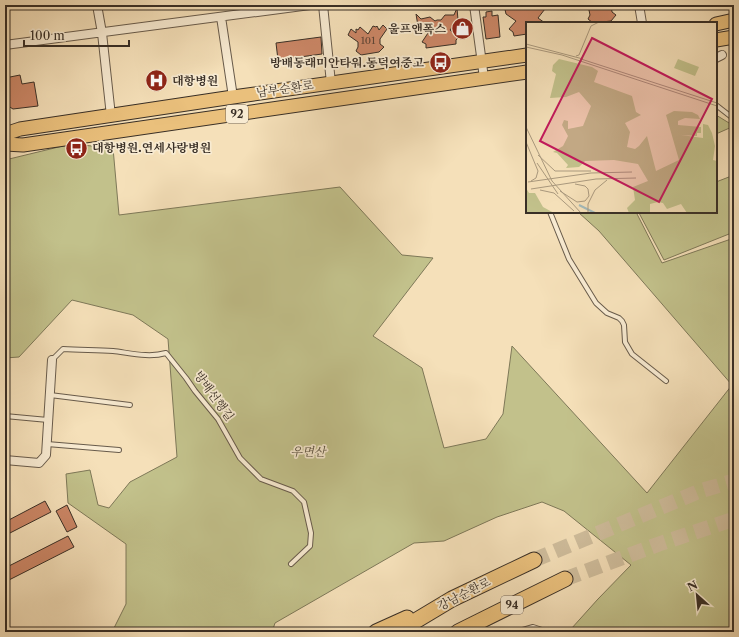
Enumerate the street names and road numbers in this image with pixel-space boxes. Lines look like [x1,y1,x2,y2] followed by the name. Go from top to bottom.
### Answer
[255,77,315,100] street label: 남부순환로
[226,105,248,123] road number: 92
[191,368,238,424] street label: 방배선행길
[435,574,493,613] street label: 강남순환로
[501,596,523,614] road number: 94

